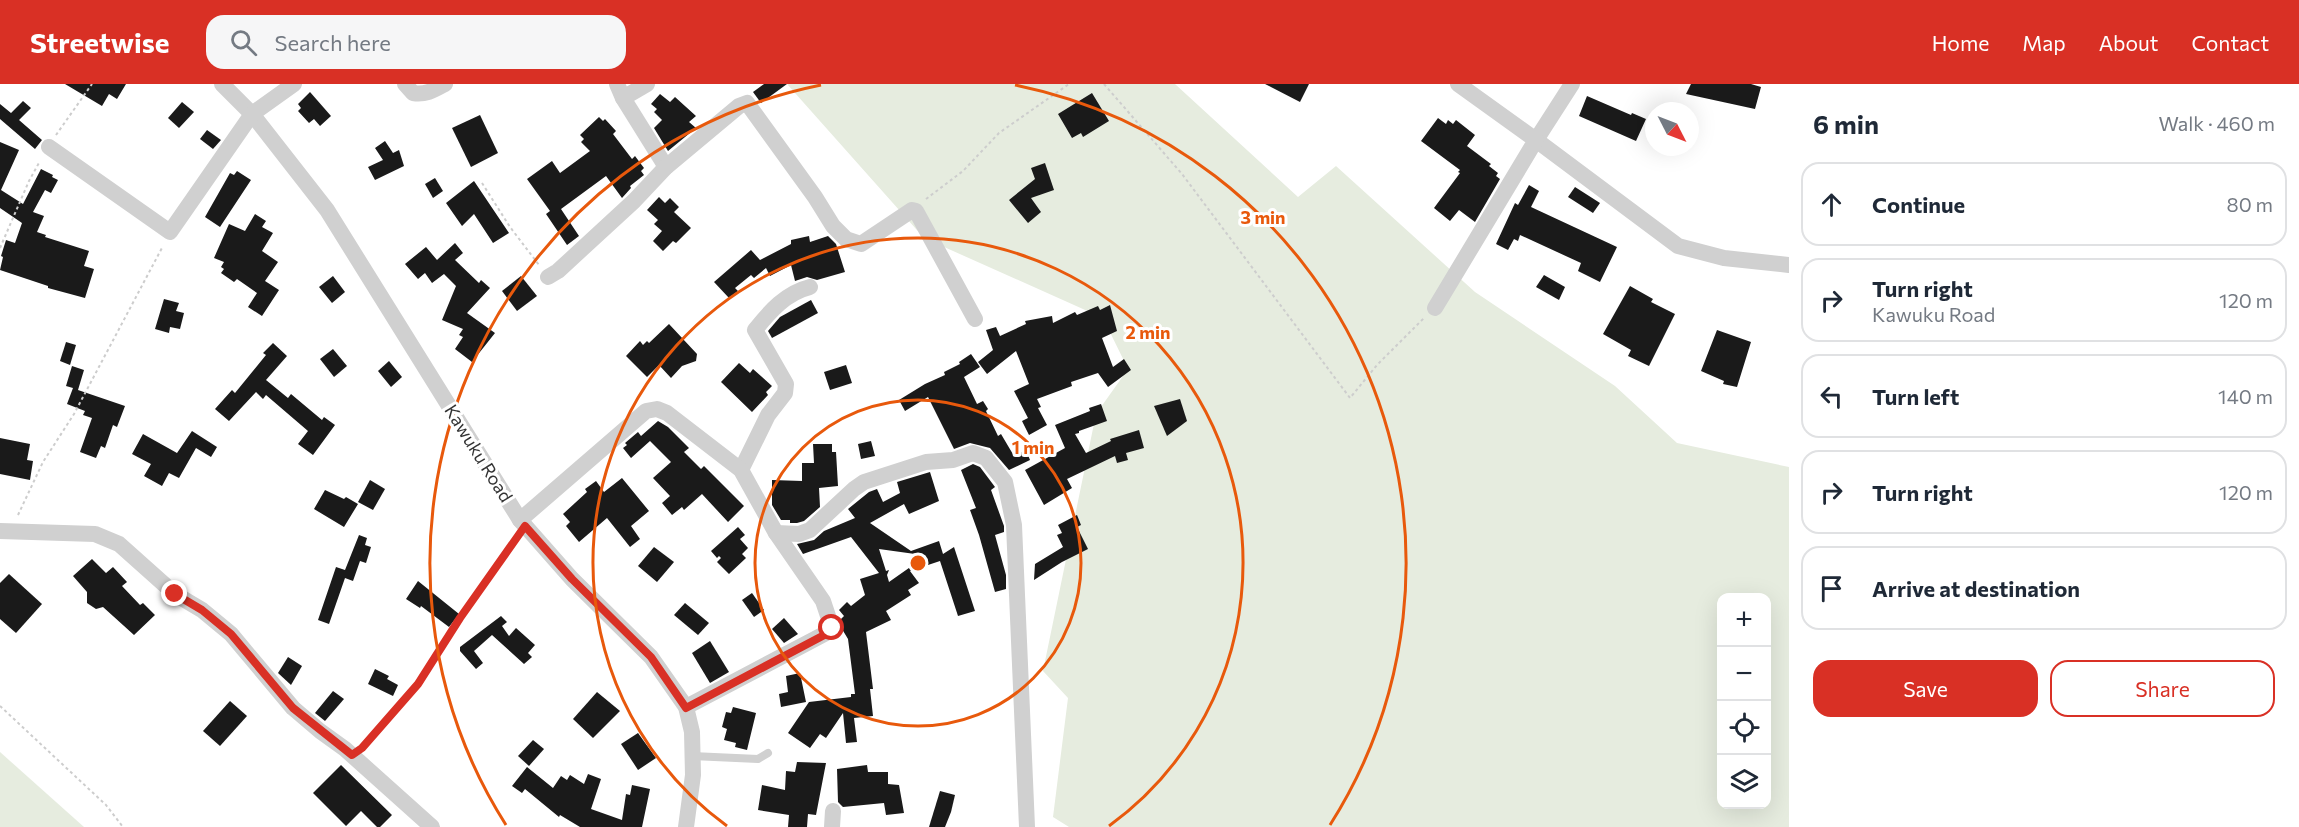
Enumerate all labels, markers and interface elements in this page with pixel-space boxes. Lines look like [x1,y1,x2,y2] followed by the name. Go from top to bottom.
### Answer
[206,15,626,69] search box
[30,25,170,59] text: Streetwise
[227,26,260,59] icon: search
[275,29,391,56] text: Search here
[1932,30,1989,55] text: Home
[2022,30,2066,55] text: Map
[2099,30,2158,55] text: About
[2191,30,2269,55] text: Contact
[1645,102,1699,156] north arrow
[1813,108,1879,139] text: 6 min
[2158,111,2275,135] text: Walk · 460 m
[1815,188,1848,221] icon: ahead
[1872,191,1965,218] text: Continue
[2227,192,2273,216] text: 80 m
[1240,206,1286,228] text: 3 min
[1872,275,1973,302] text: Turn right
[1815,284,1848,317] icon: right
[2219,288,2273,312] text: 120 m
[1872,302,1995,326] text: Kawuku Road
[1126,321,1170,343] text: 2 min
[1815,380,1848,413] icon: left
[1872,383,1959,410] text: Turn left
[2218,384,2273,408] text: 140 m
[440,400,518,506] street label: Kawuku Road
[1012,436,1054,458] text: 1 min
[1815,476,1848,509] icon: right
[1872,479,1973,506] text: Turn right
[2219,480,2273,504] text: 120 m
[908,553,928,573] centre of rings
[1815,572,1848,605] icon: arrive
[1872,575,2080,602] text: Arrive at destination
[161,580,187,606] route end
[1717,593,1771,809] map controls
[1717,593,1771,647] button: +
[818,614,844,640] route start
[1717,647,1771,701] button: −
[1813,660,2038,717] button: Save
[2050,660,2275,717] button: Share
[1717,701,1771,755] button: locate
[1717,755,1771,809] button: layers

